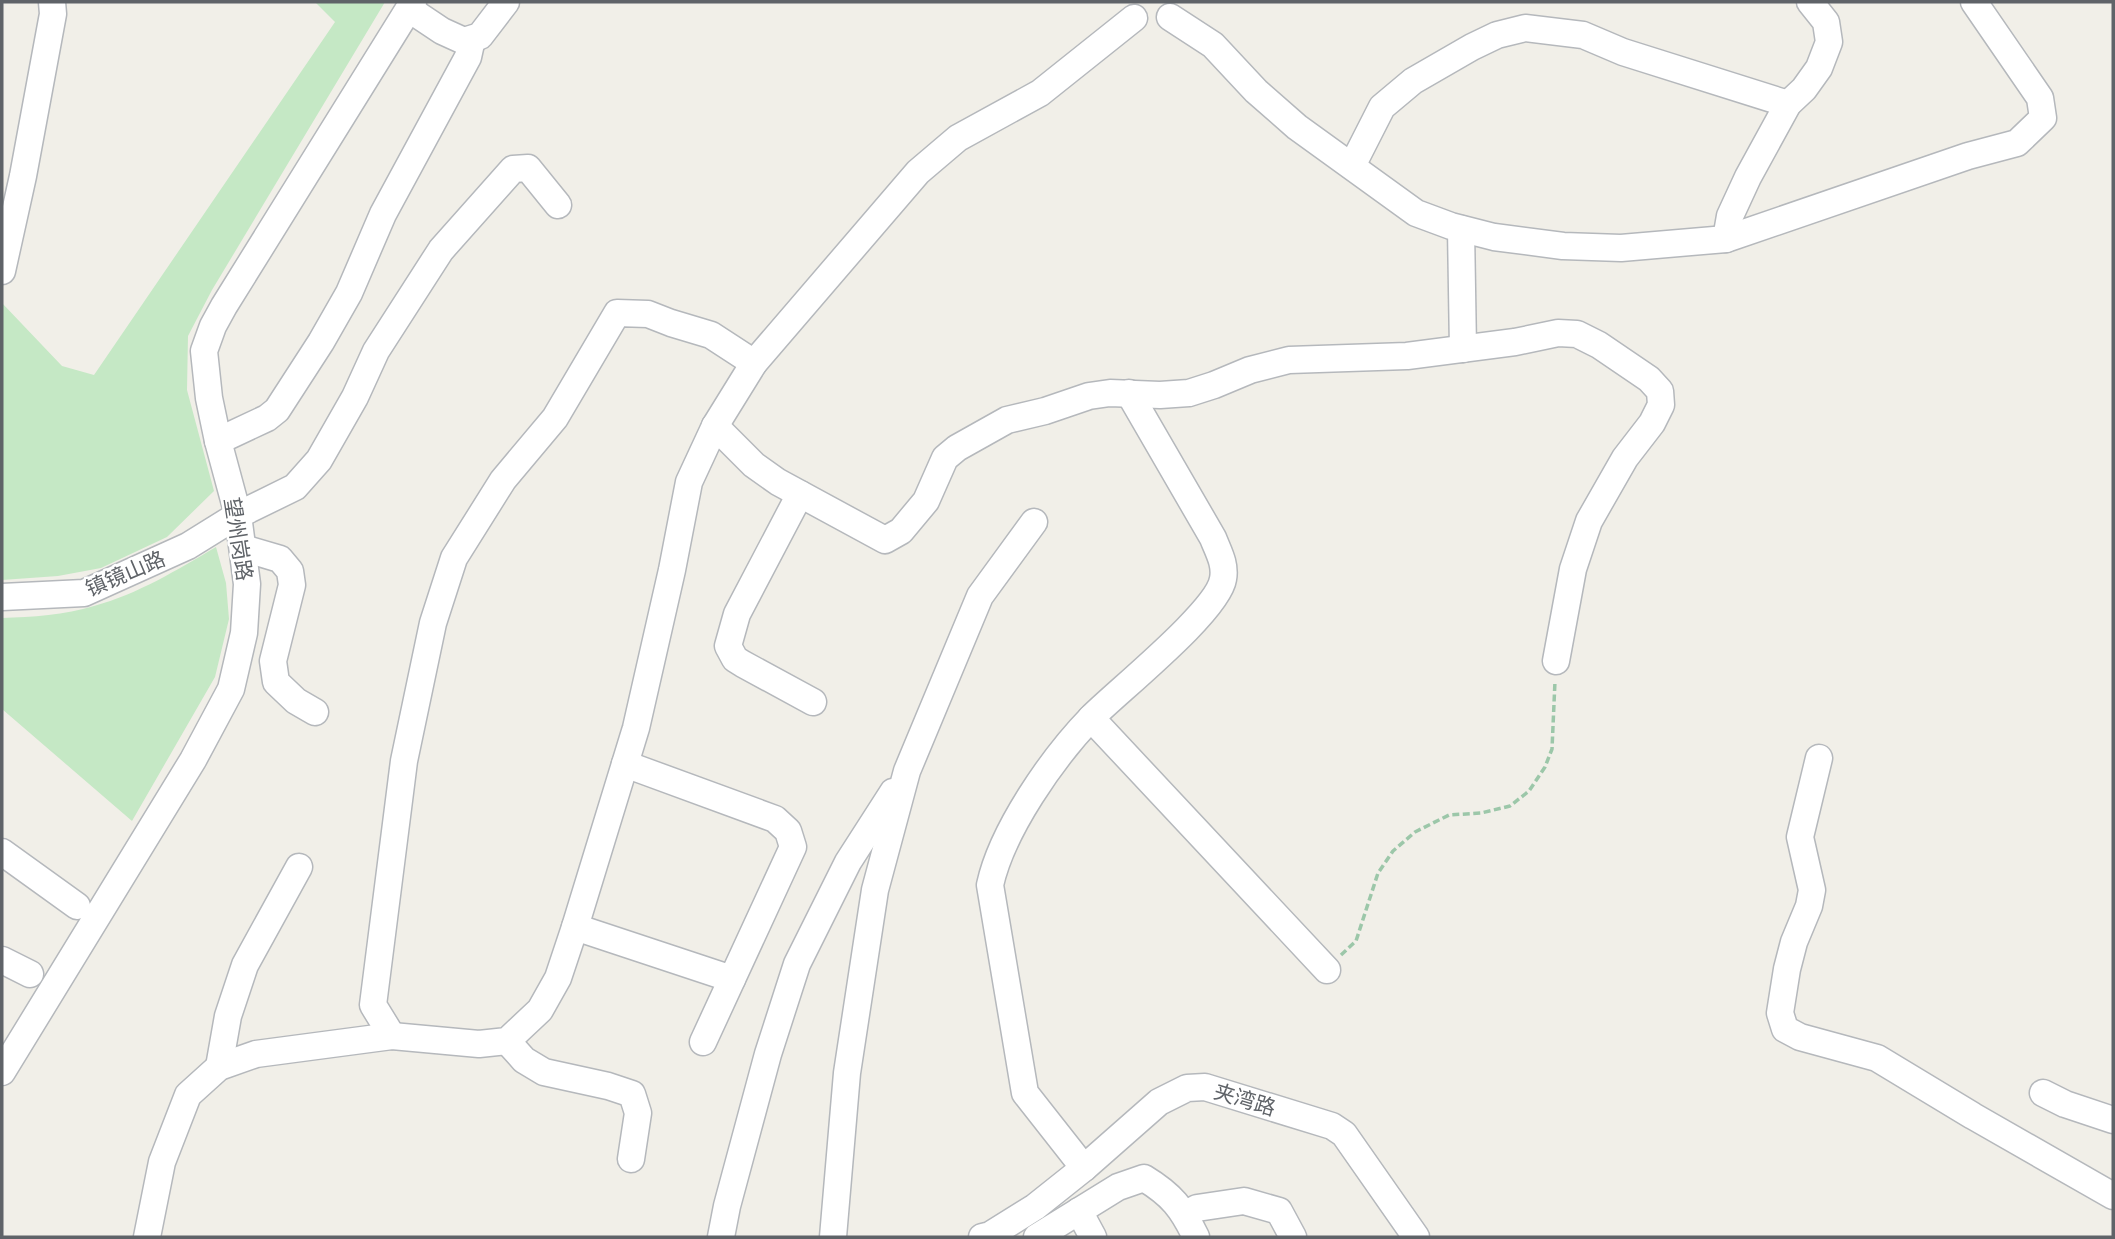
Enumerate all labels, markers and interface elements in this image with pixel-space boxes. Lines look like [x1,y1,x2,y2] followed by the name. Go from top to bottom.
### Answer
[219,495,259,583] street label: 望州岗路
[81,544,169,602] street label: 镇镜山路
[1211,1076,1279,1122] street label: 夹湾路

